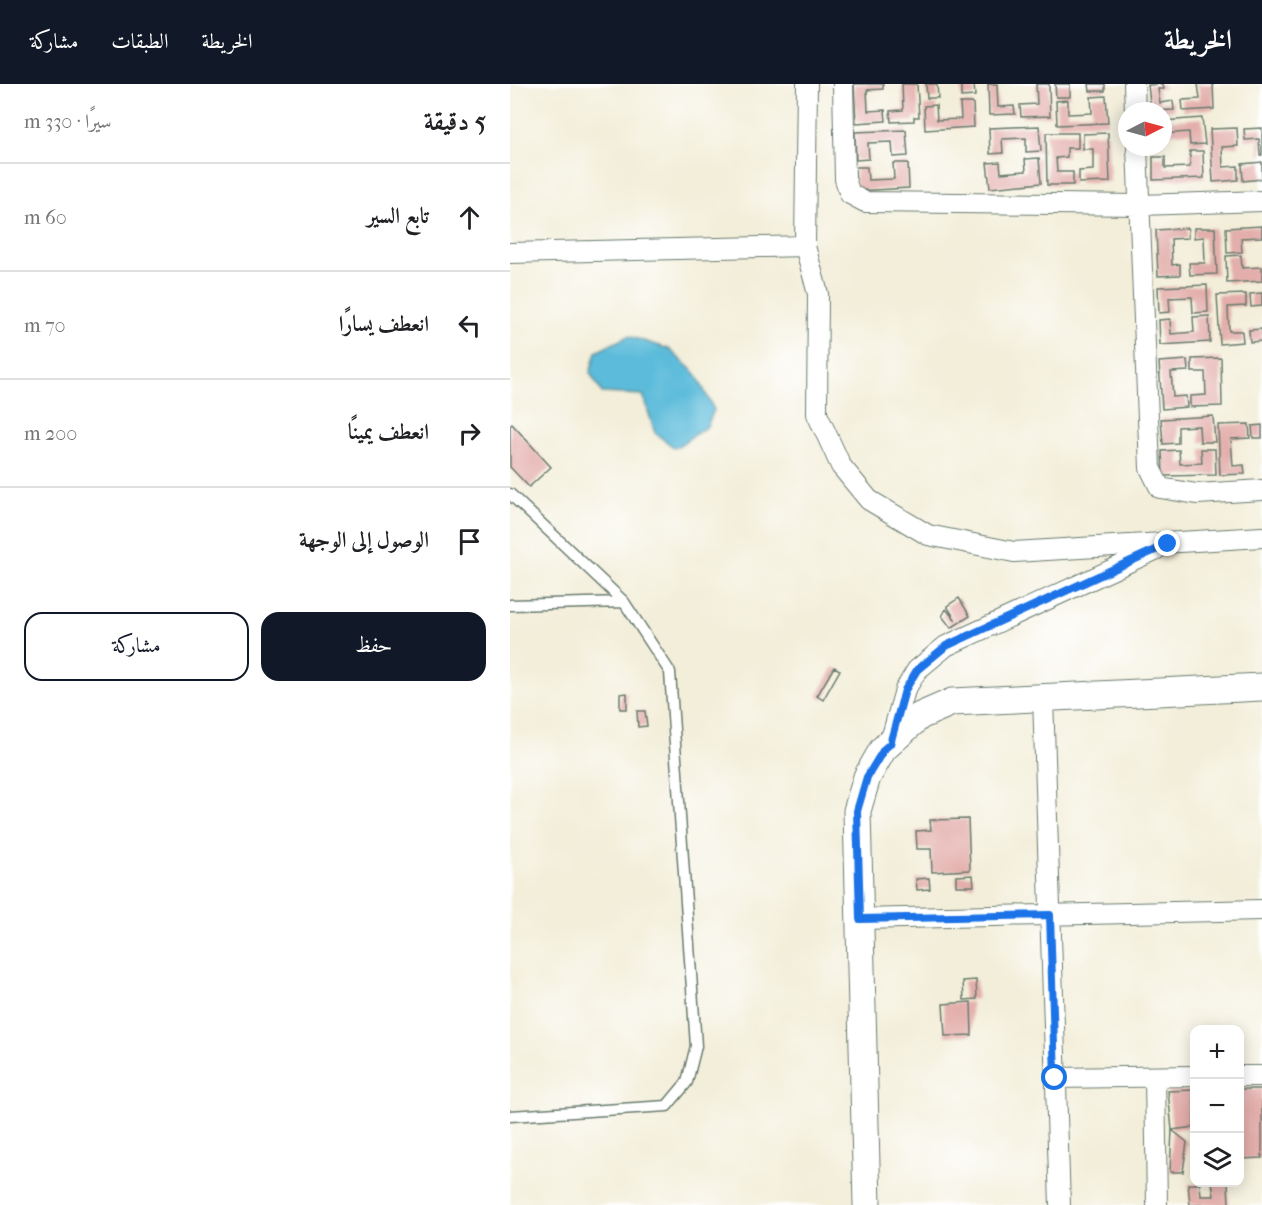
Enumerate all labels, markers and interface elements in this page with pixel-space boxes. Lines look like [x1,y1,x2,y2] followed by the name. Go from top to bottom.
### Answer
[1164,23,1232,56] text: الخريطة
[30,29,78,53] text: مشاركة
[111,29,168,53] text: الطبقات
[201,29,253,53] text: الخريطة
[1118,102,1172,156] north arrow
[424,106,486,137] text: 5 دقيقة
[24,110,112,133] text: سيرًا · 330 m
[453,201,486,234] icon: ahead
[367,203,429,229] text: تابع السير
[24,206,67,229] text: 60 m
[453,309,486,342] icon: left
[339,311,429,337] text: انعطف يسارًا
[24,314,66,337] text: 70 m
[453,417,486,450] icon: right
[348,419,429,445] text: انعطف يمينًا
[24,422,77,445] text: 200 m
[453,525,486,558] icon: arrive
[299,527,429,553] text: الوصول إلى الوجهة
[1154,530,1180,556] route end
[24,612,249,681] button: مشاركة
[261,612,486,681] button: حفظ
[1190,1025,1244,1187] map controls
[1190,1025,1244,1079] button: +
[1041,1064,1067,1090] route start
[1190,1079,1244,1133] button: −
[1190,1133,1244,1187] button: layers

